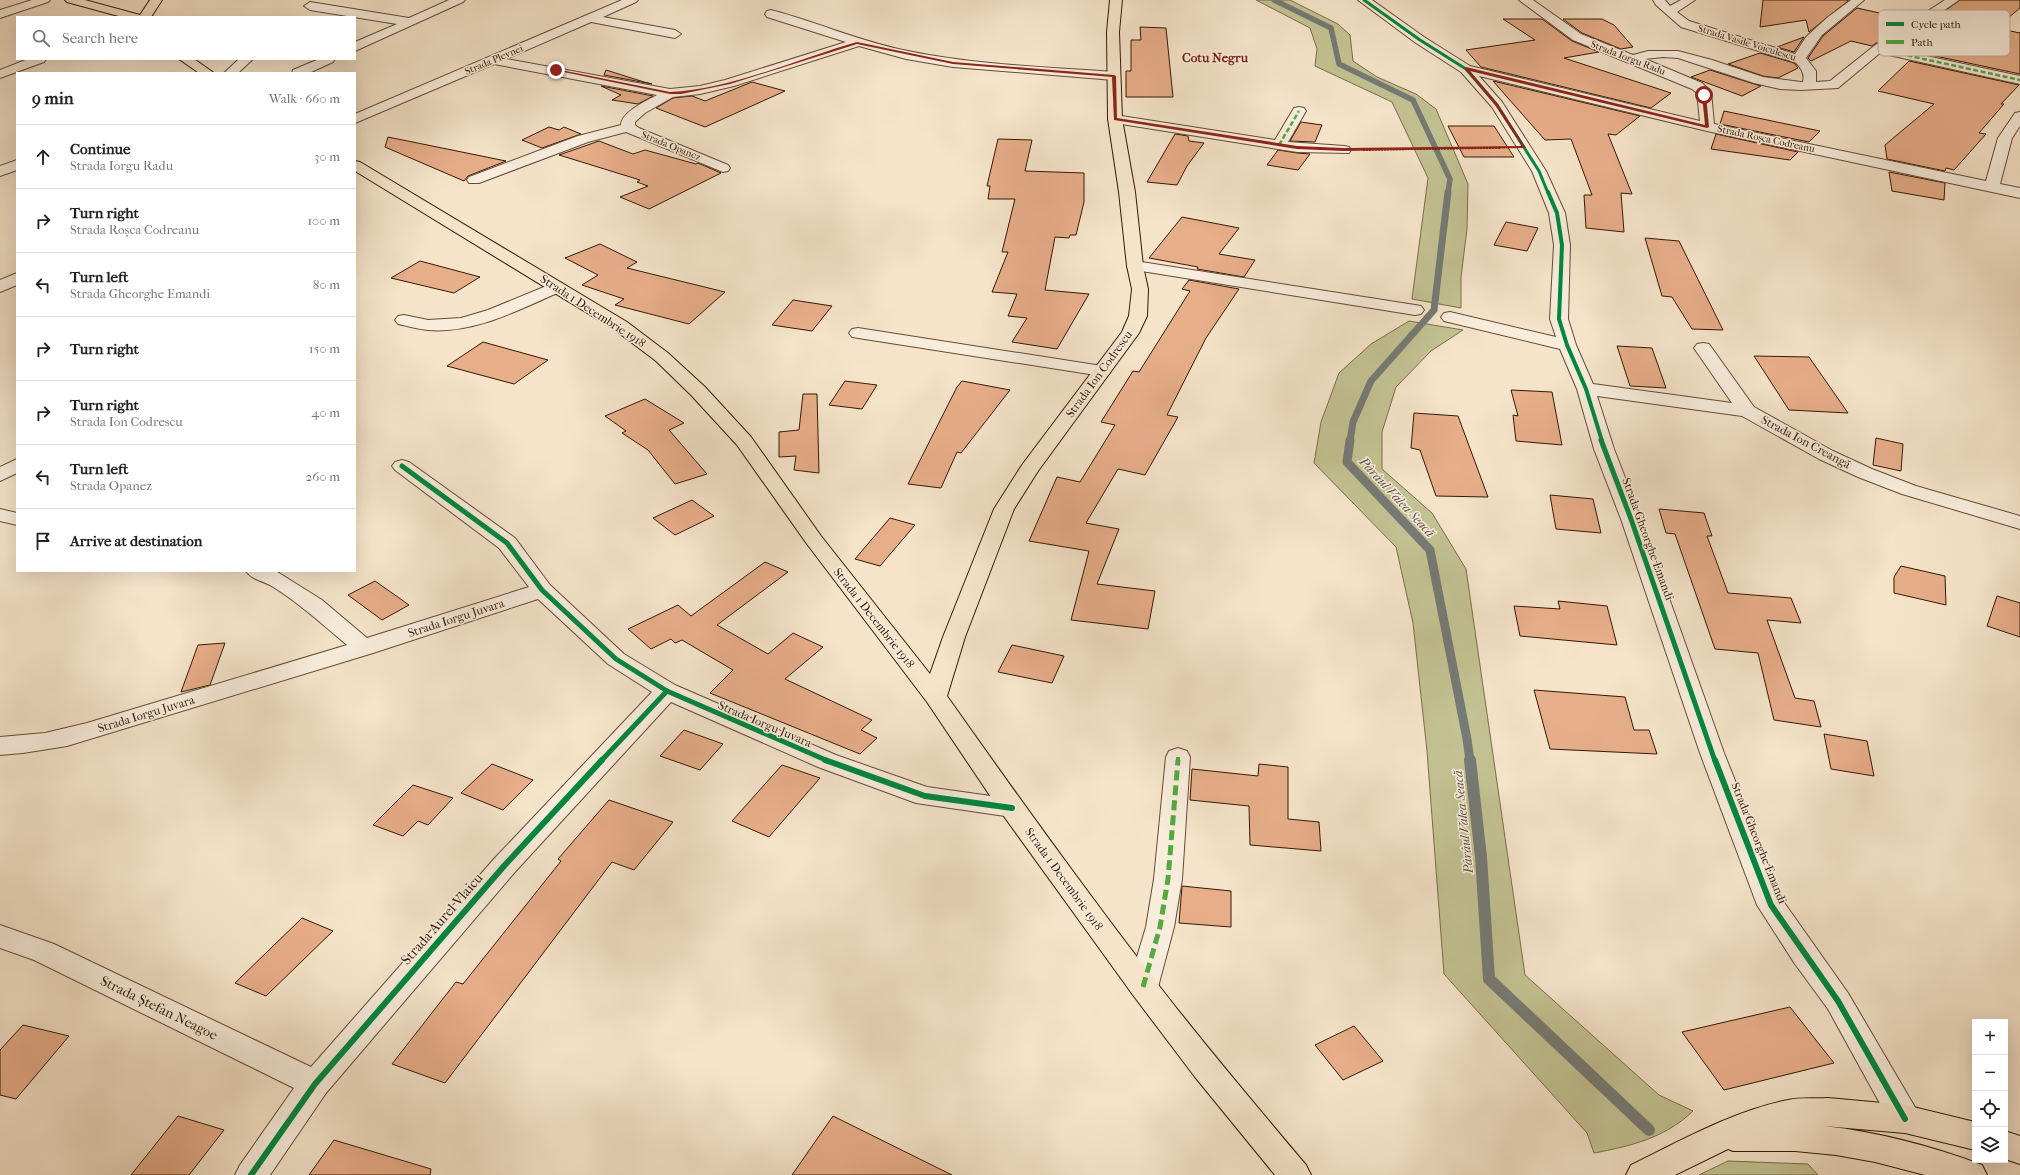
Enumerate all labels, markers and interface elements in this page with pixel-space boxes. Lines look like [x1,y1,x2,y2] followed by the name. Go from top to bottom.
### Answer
[1878,10,2010,56] legend
[16,16,356,60] search box
[1911,18,1962,31] text: Cycle path
[1696,22,1798,64] street label: Strada Vasile Voiculescu
[30,27,52,49] icon: search
[62,29,138,47] text: Search here
[1911,36,1934,49] text: Path
[1589,38,1667,78] street label: Strada Iorgu Radu
[463,42,525,78] street label: Strada Plevnei
[1182,50,1249,66] district label: Cotu Negru
[547,61,565,79] route end
[1695,86,1713,104] route start
[32,88,74,108] text: 9 min
[269,91,340,106] text: Walk · 660 m
[1716,123,1816,155] street label: Strada Roșca Codreanu
[640,129,703,164] street label: Strada Opanez
[70,140,130,158] text: Continue
[32,146,54,168] icon: ahead
[314,149,340,164] text: 30 m
[70,158,173,173] text: Strada Iorgu Radu
[70,204,139,222] text: Turn right
[32,210,54,232] icon: right
[307,213,340,228] text: 100 m
[70,222,199,237] text: Strada Roșca Codreanu
[70,268,128,286] text: Turn left
[538,272,648,350] street label: Strada 1 Decembrie 1918
[32,274,54,296] icon: left
[313,277,340,292] text: 80 m
[70,286,210,301] text: Strada Gheorghe Emandi
[1063,328,1135,420] street label: Strada Ion Codrescu
[32,338,54,360] icon: right
[70,340,139,358] text: Turn right
[309,341,340,356] text: 150 m
[70,396,139,414] text: Turn right
[32,402,54,424] icon: right
[312,405,340,420] text: 40 m
[1759,412,1854,472] street label: Strada Ion Creangă
[70,414,183,429] text: Strada Ion Codrescu
[1356,453,1439,541] water label: Pârâul Valea Seacă
[70,460,128,478] text: Turn left
[32,466,54,488] icon: left
[306,469,340,484] text: 260 m
[1619,476,1677,603] street label: Strada Gheorghe Emandi
[70,478,152,493] text: Strada Opanez
[32,530,54,552] icon: arrive
[70,532,202,550] text: Arrive at destination
[831,565,917,671] street label: Strada 1 Decembrie 1918
[406,596,506,640] street label: Strada Iorgu Juvara
[96,692,197,735] street label: Strada Iorgu Juvara
[716,698,814,750] street label: Strada Iorgu Juvara
[1450,769,1476,875] water label: Pârâul Valea Seacă
[1728,780,1790,906] street label: Strada Gheorghe Emandi
[1022,825,1106,933] street label: Strada 1 Decembrie 1918
[398,870,487,968] street label: Strada Aurel Vlaicu
[98,972,220,1044] street label: Strada Ștefan Neagoe
[1972,1019,2008,1163] map controls
[1972,1019,2008,1055] button: +
[1972,1055,2008,1091] button: −
[1972,1091,2008,1127] button: locate
[1972,1127,2008,1163] button: layers

